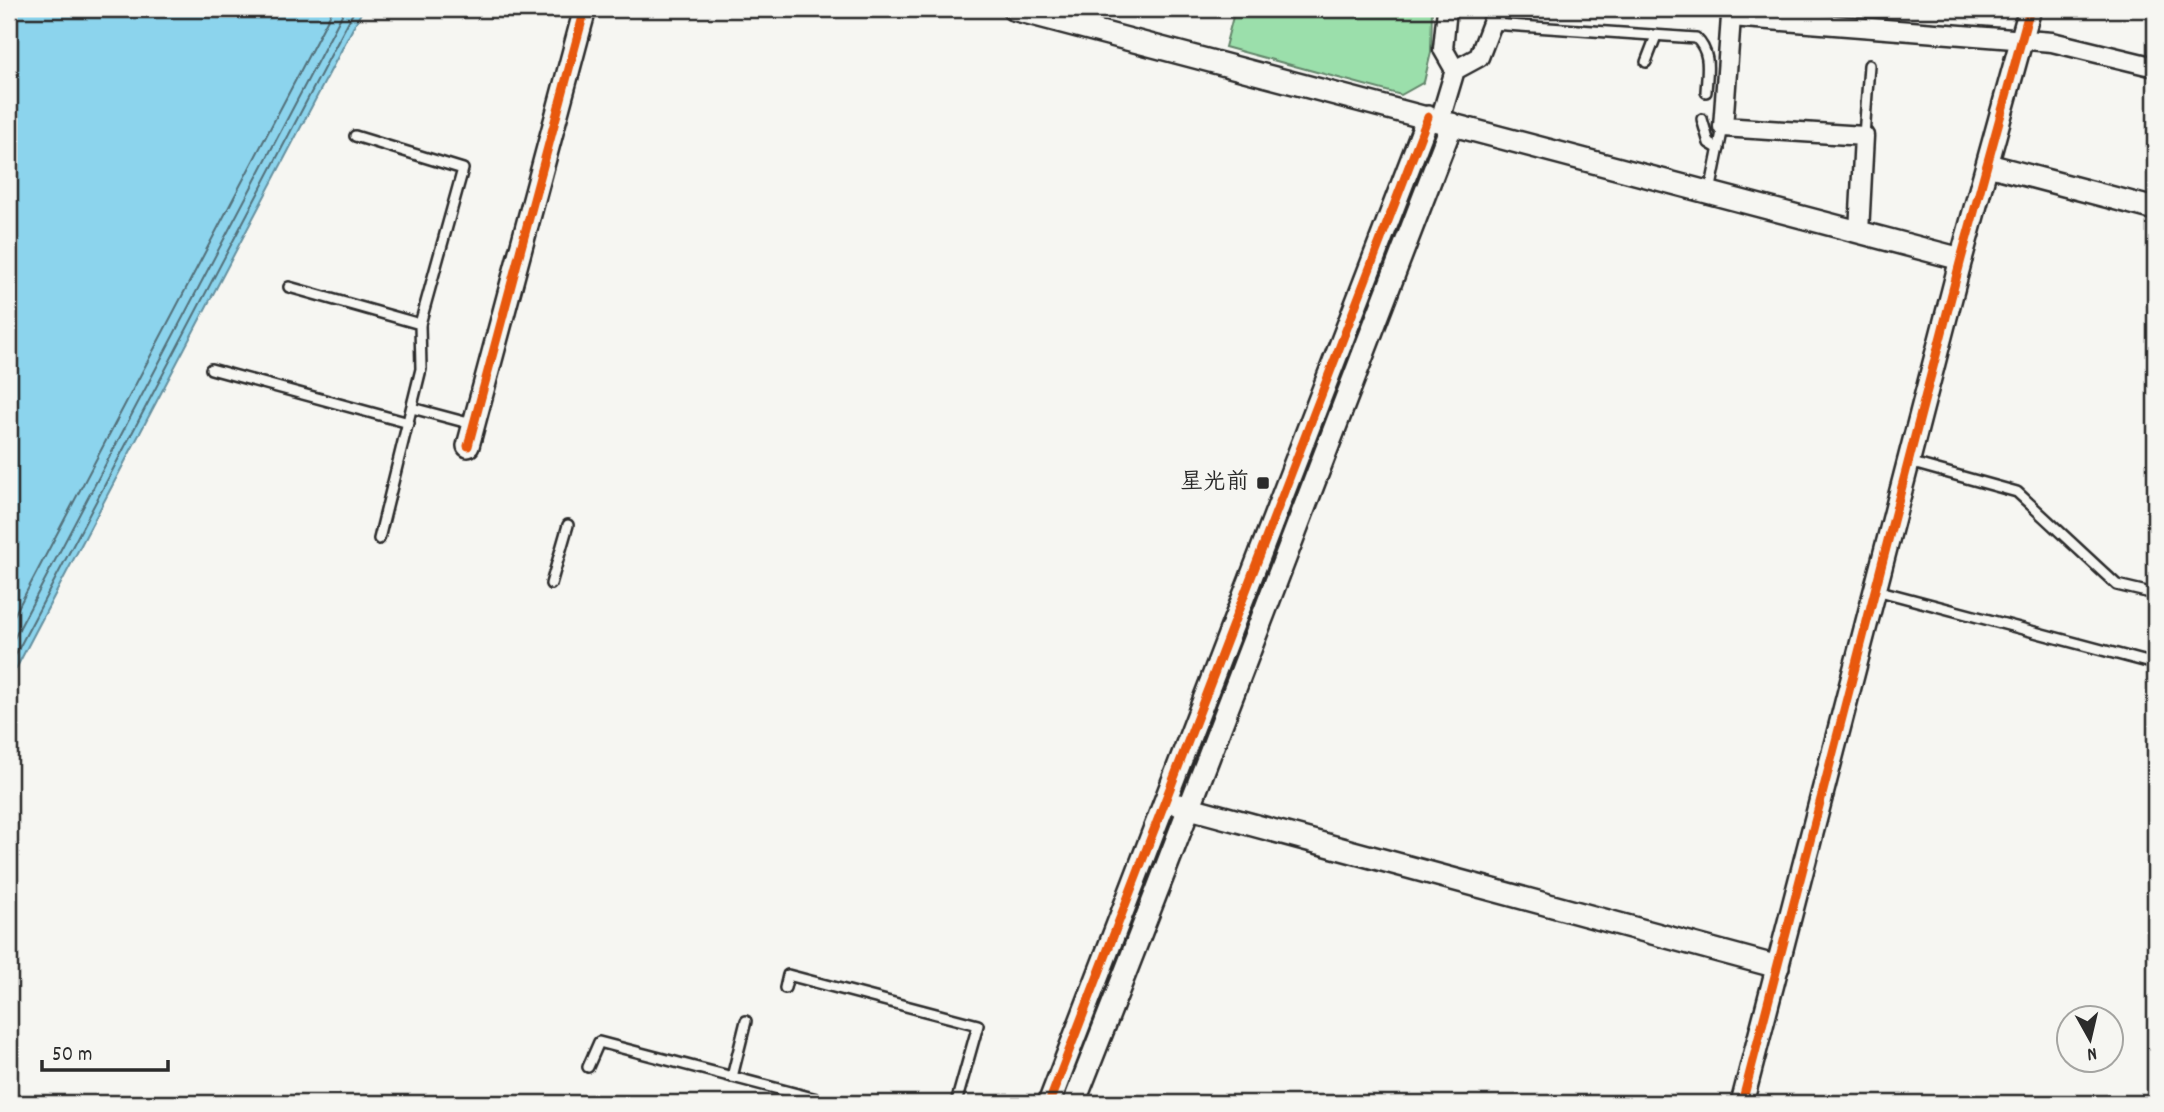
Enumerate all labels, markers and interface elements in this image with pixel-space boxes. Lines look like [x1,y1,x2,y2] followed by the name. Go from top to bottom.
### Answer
[1180,467,1249,500] place label: 星光前
[1255,475,1271,491] marker: 星光前
[2056,1004,2126,1074] north arrow
[42,1028,168,1072] scale bar
[2085,1038,2098,1066] text: N
[52,1041,92,1071] text: 50 m

